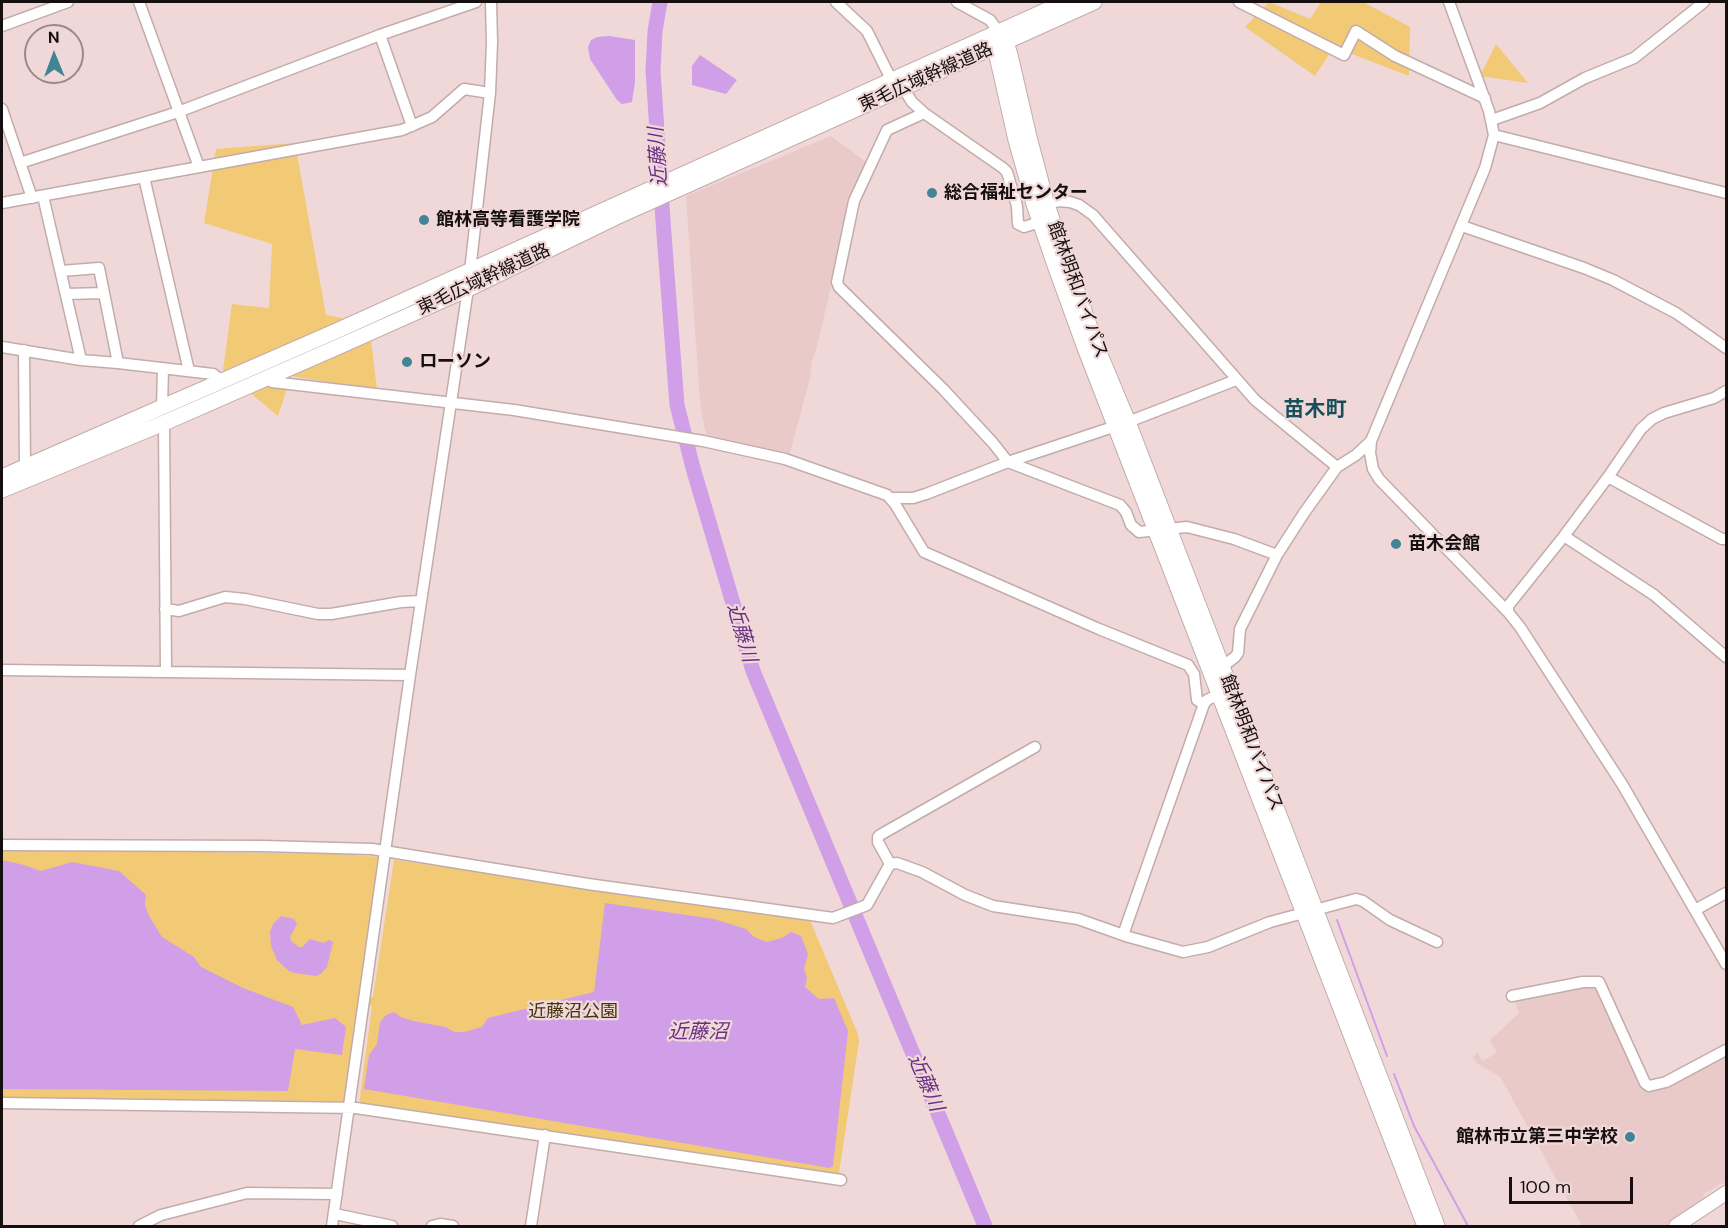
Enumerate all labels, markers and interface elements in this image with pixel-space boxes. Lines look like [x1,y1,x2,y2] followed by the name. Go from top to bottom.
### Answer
[24,24,84,84] north arrow
[48,27,60,48] text: N
[856,39,996,117] street label: 東毛広域幹線道路
[645,126,673,188] water label: 近藤川
[944,182,1088,204] place label: 総合福祉センター
[925,186,939,200] marker: 総合福祉センター
[436,209,580,231] place label: 館林高等看護学院
[417,213,431,227] marker: 館林高等看護学院
[1042,219,1112,361] street label: 館林明和バイパス
[414,240,554,320] street label: 東毛広域幹線道路
[419,351,491,373] place label: ローソン
[400,355,414,369] marker: ローソン
[1284,397,1346,423] district label: 苗木町
[1408,533,1480,555] place label: 苗木会館
[1389,537,1403,551] marker: 苗木会館
[721,601,761,665] water label: 近藤川
[1215,672,1287,814] street label: 館林明和バイパス
[528,1001,618,1023] park label: 近藤沼公園
[668,1021,728,1045] water label: 近藤沼
[902,1051,948,1115] water label: 近藤川
[1456,1126,1618,1148] place label: 館林市立第三中学校
[1623,1130,1637,1144] marker: 館林市立第三中学校
[1512,1165,1636,1203] scale bar
[1520,1175,1571,1199] text: 100 m

